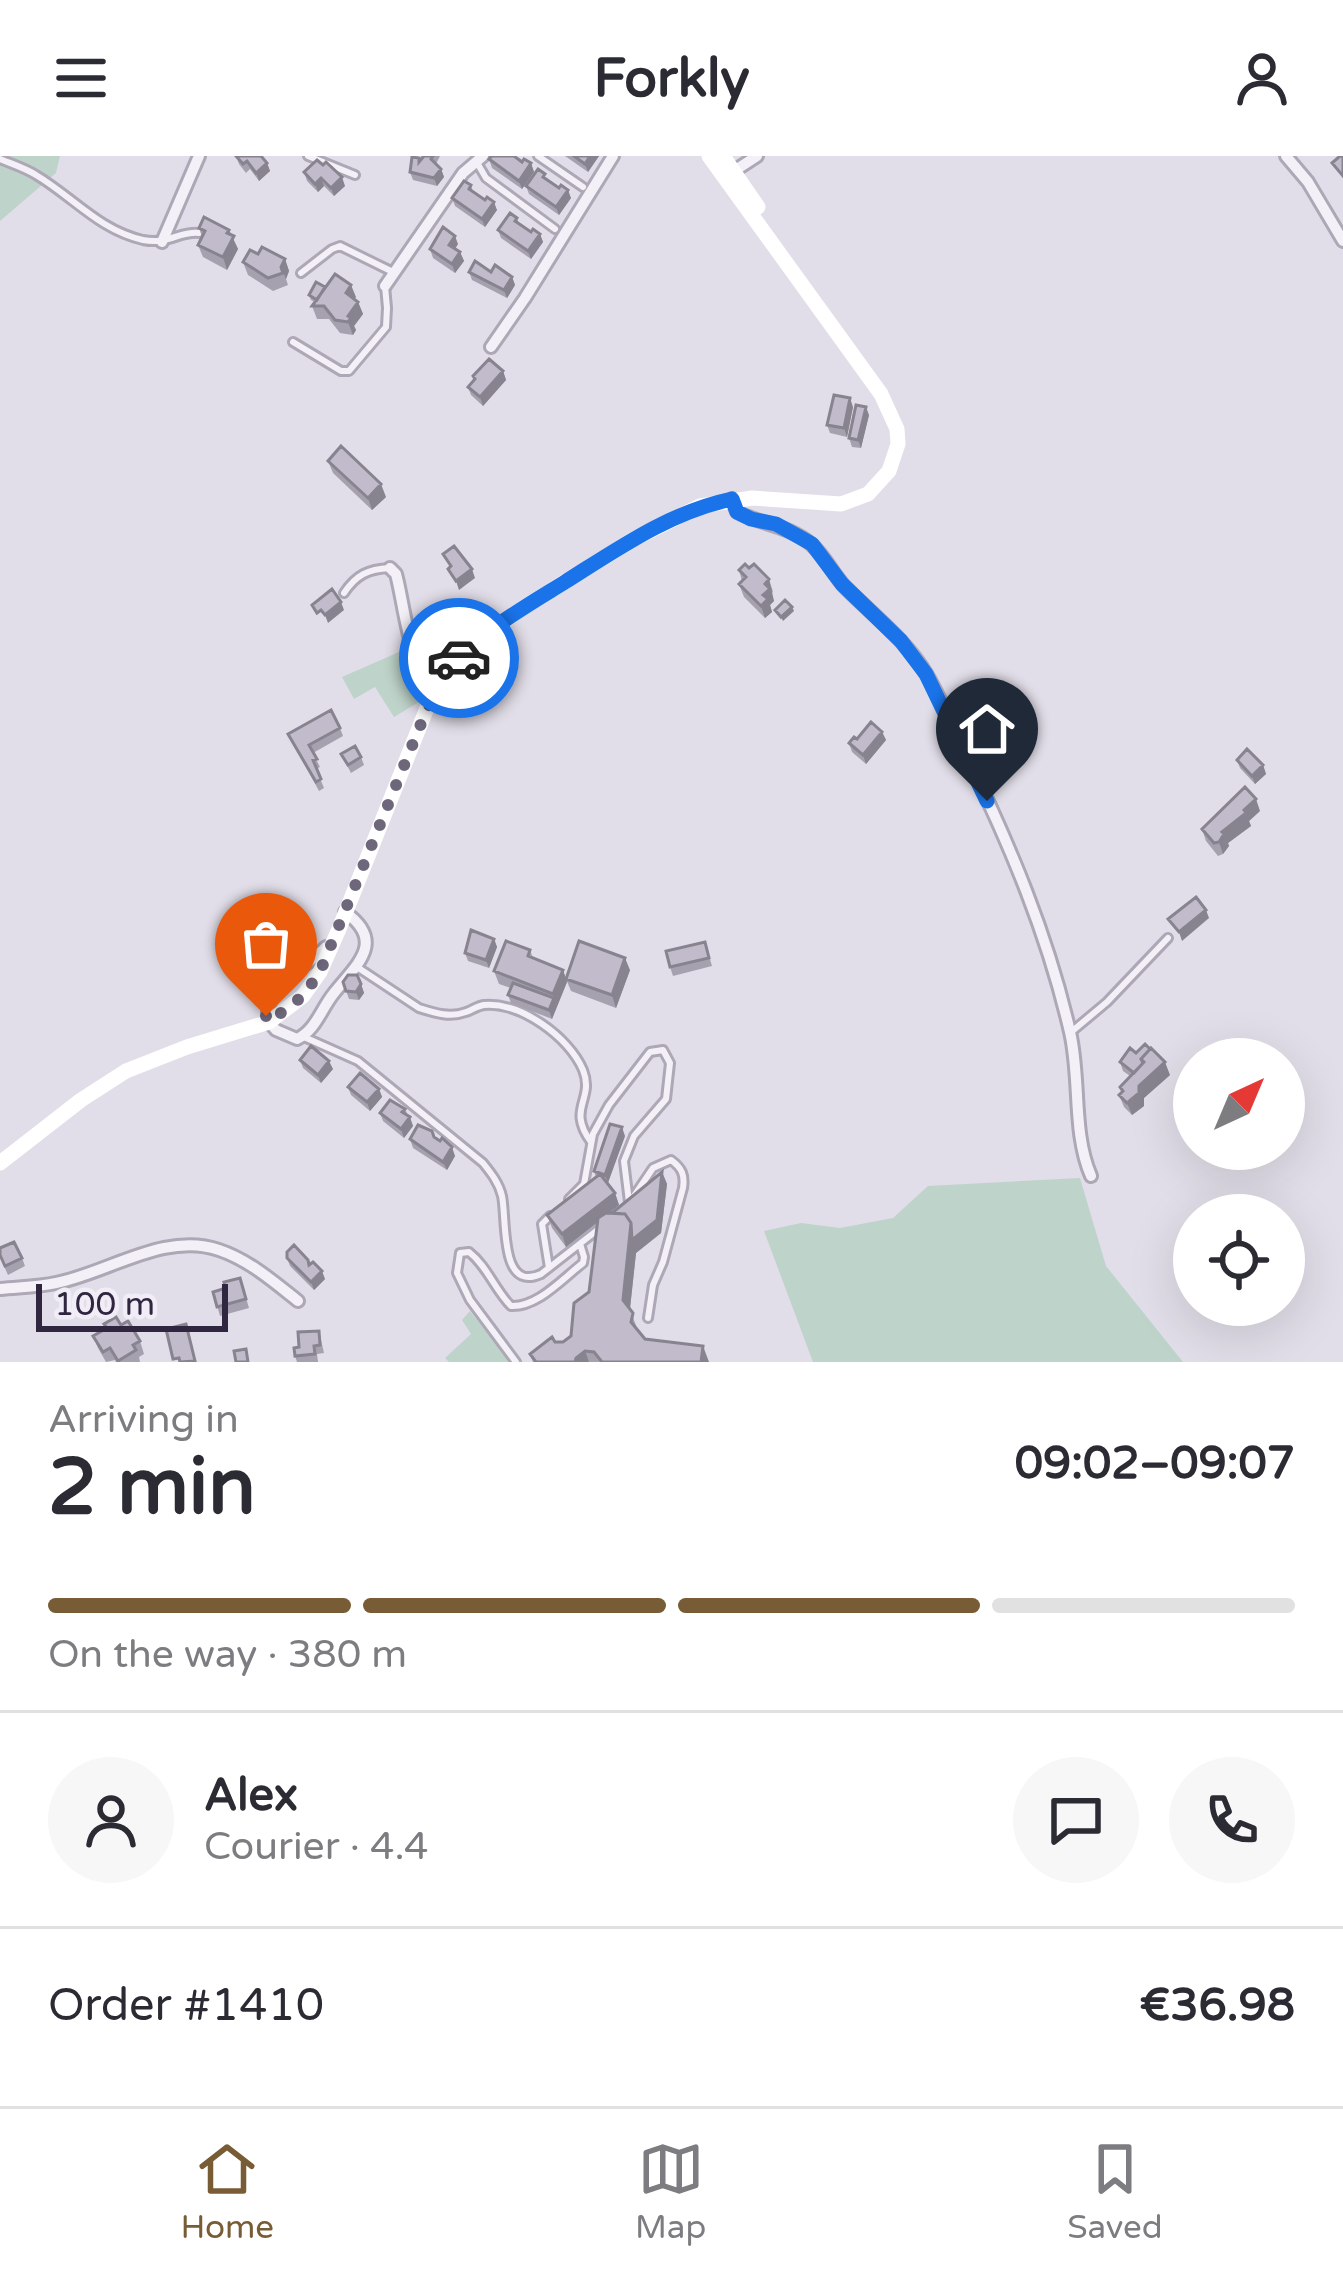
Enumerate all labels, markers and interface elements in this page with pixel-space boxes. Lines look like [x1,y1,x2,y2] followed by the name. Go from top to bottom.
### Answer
[48,45,114,111] icon: menu
[1229,45,1295,111] icon: person
[593,46,750,111] text: Forkly
[399,598,519,718] courier
[426,625,492,691] icon: car
[936,678,1038,801] pin
[954,696,1020,762] icon: home
[215,893,317,1016] pin
[233,911,299,977] icon: bag
[1173,1038,1305,1170] north arrow
[1173,1038,1305,1326] map controls
[1173,1194,1305,1326] button: locate
[36,1278,228,1331] scale bar
[54,1285,155,1324] text: 100 m
[48,1396,239,1443] text: Arriving in
[1015,1437,1295,1491] text: 09:02–09:07
[48,1441,256,1535] text: 2 min
[48,1631,407,1678] text: On the way · 380 m
[48,1757,174,1883] button: person
[1013,1757,1139,1883] button: chat
[1169,1757,1295,1883] button: phone
[204,1769,298,1823] text: Alex
[204,1823,428,1870] text: Courier · 4.4
[48,1979,324,2033] text: Order #1410
[1140,1979,1295,2033] text: €36.98
[180,2136,274,2247] tab: Home
[635,2136,706,2247] tab: Map
[1067,2136,1163,2247] tab: Saved

